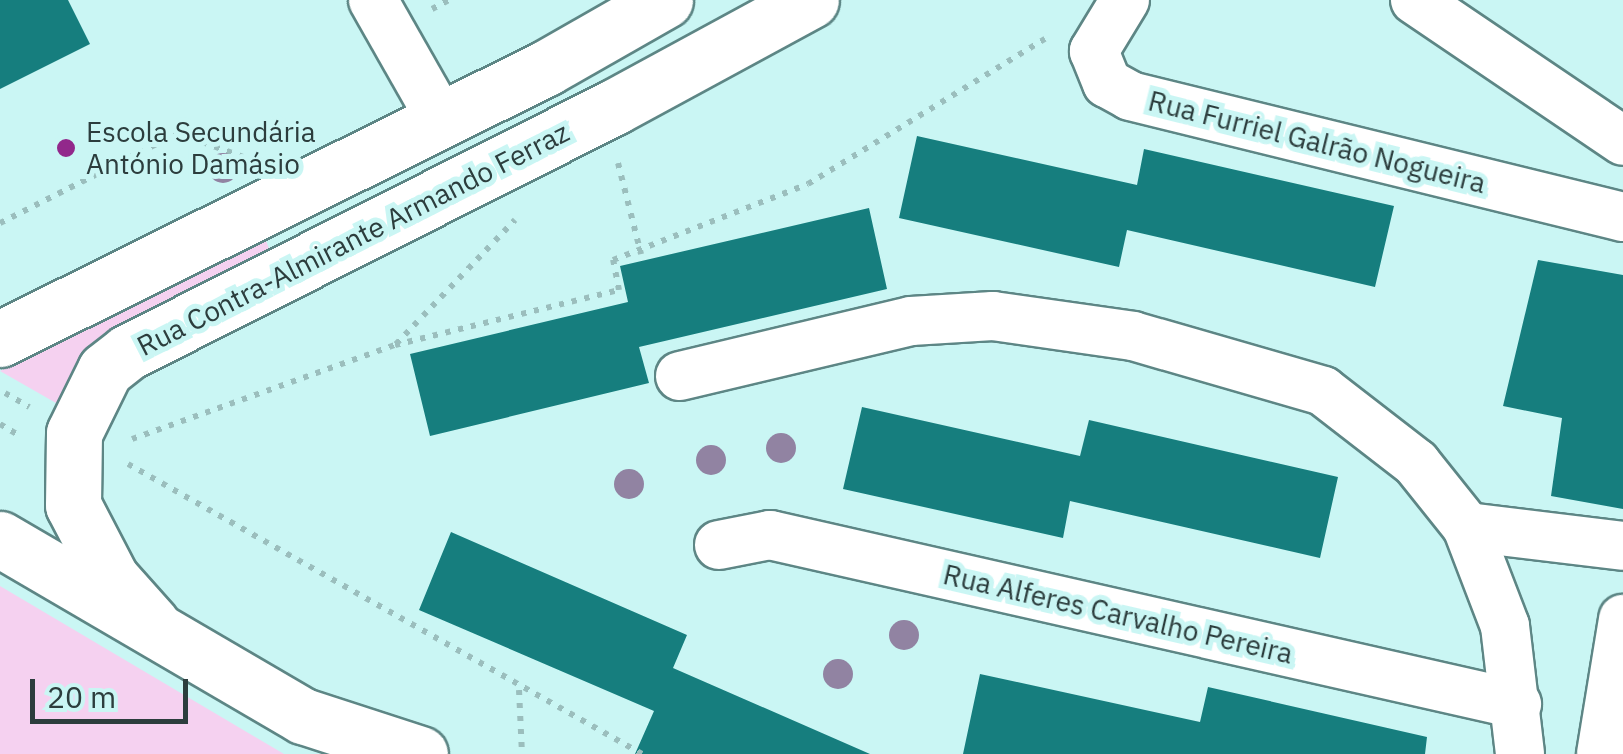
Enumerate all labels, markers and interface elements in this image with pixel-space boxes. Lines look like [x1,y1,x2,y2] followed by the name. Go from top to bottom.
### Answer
[1145,84,1489,200] street label: Rua Furriel Galrão Nogueira
[86,115,316,181] place label: Escola Secundária António Damásio
[131,115,575,363] street label: Rua Contra-Almirante Armando Ferraz
[55,137,77,159] marker: Escola Secundária António Damásio
[940,557,1296,671] street label: Rua Alferes Carvalho Pereira
[35,659,192,721] scale bar
[47,677,116,716] text: 20 m

